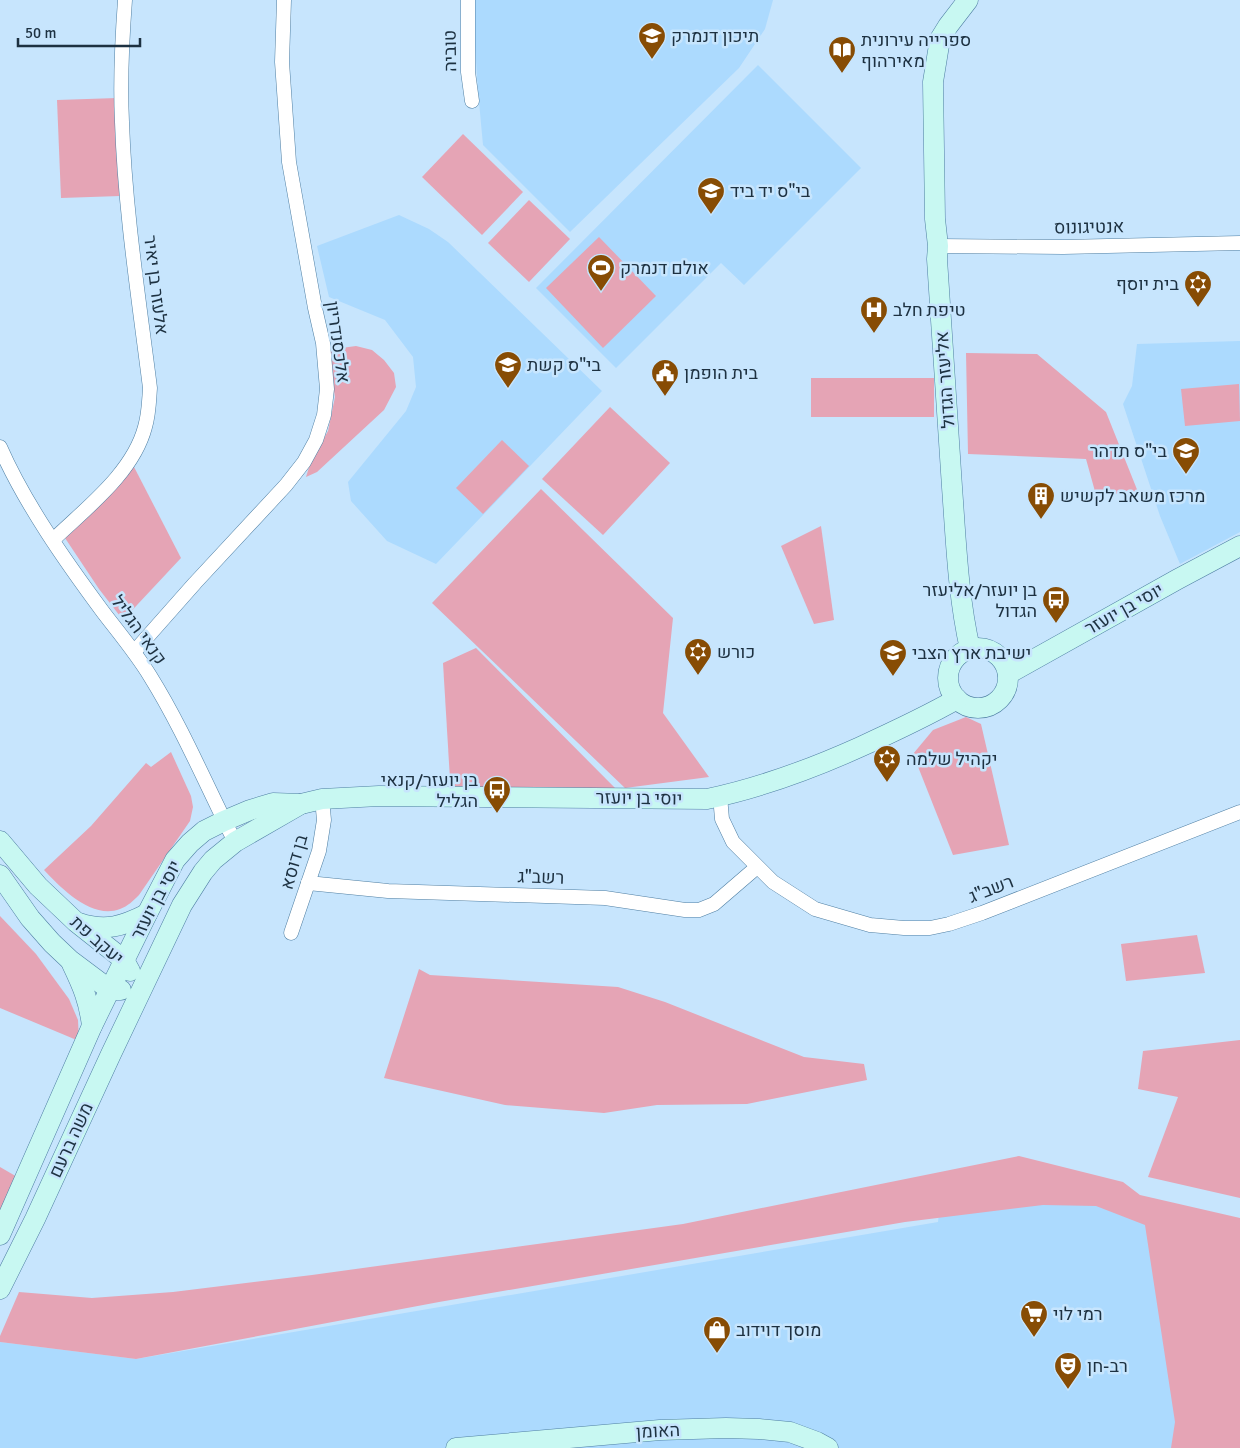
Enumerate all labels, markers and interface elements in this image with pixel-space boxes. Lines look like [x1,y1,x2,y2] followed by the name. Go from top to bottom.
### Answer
[18,15,140,47] scale bar
[637,21,667,60] school or university icon: תיכון דנמרק
[25,24,56,42] text: 50 m
[671,25,759,47] place label: תיכון דנמרק
[861,29,971,72] place label: ספרייה עירונית מאירהוף
[439,30,461,72] street label: טוביה
[827,35,857,74] library icon: ספרייה עירונית מאירהוף
[696,176,726,215] school or university icon: בי"ס יד ביד
[730,180,811,202] place label: בי"ס יד ביד
[1054,215,1124,239] street label: אנטיגונוס
[139,234,173,336] street label: אלעזר בן יאיר
[586,253,616,292] sports icon: אולם דנמרק
[620,257,709,279] place label: אולם דנמרק
[1183,269,1213,308] synagogue icon: בית יוסף
[1116,273,1180,295] place label: בית יוסף
[859,295,889,334] hospital icon: טיפת חלב
[893,299,966,321] place label: טיפת חלב
[321,300,355,384] street label: אלכסנדריון
[931,331,959,429] street label: אליעזר הגדול
[493,350,523,389] school or university icon: בי"ס קשת
[527,354,602,376] place label: בי"ס קשת
[650,358,680,397] public building icon: בית הופמן
[684,362,758,384] place label: בית הופמן
[1171,436,1201,475] school or university icon: בי"ס תדהר
[1090,440,1168,462] place label: בי"ס תדהר
[1026,481,1056,520] building icon: מרכז משאב לקשיש
[1060,485,1205,507] place label: מרכז משאב לקשיש
[1081,578,1167,640] street label: יוסי בן יועזר
[923,579,1038,622] place label: בן יועזר/אליעזר הגדול
[1041,585,1071,624] bus stop icon: בן יועזר/אליעזר הגדול
[107,591,171,669] street label: קנאי הגליל
[683,637,713,676] synagogue icon: כורש
[878,638,908,677] school or university icon: ישיבת ארץ הצבי
[717,641,755,663] place label: כורש
[912,642,1031,664] place label: ישיבת ארץ הצבי
[872,744,902,783] synagogue icon: יקהיל שלמה
[906,748,997,770] place label: יקהיל שלמה
[381,769,479,812] place label: בן יועזר/קנאי הגליל
[482,775,512,814] bus stop icon: בן יועזר/קנאי הגליל
[596,786,682,810] street label: יוסי בן יועזר
[276,831,312,892] street label: בן דוסא
[126,857,186,943] street label: יוסי בן יועזר
[517,865,565,889] street label: רשב"ג
[965,870,1017,908] street label: רשב"ג
[66,911,128,969] street label: יעקב פת
[44,1099,98,1181] street label: משה ברעם
[1019,1299,1049,1338] supermarket icon: רמי לוי
[1053,1303,1103,1325] place label: רמי לוי
[702,1315,732,1354] shop icon: מוסך דוידוב
[736,1319,821,1341] place label: מוסך דוידוב
[1053,1351,1083,1390] theatre icon: רב-חן
[1087,1355,1128,1377] place label: רב-חן
[635,1419,681,1443] street label: האומן

